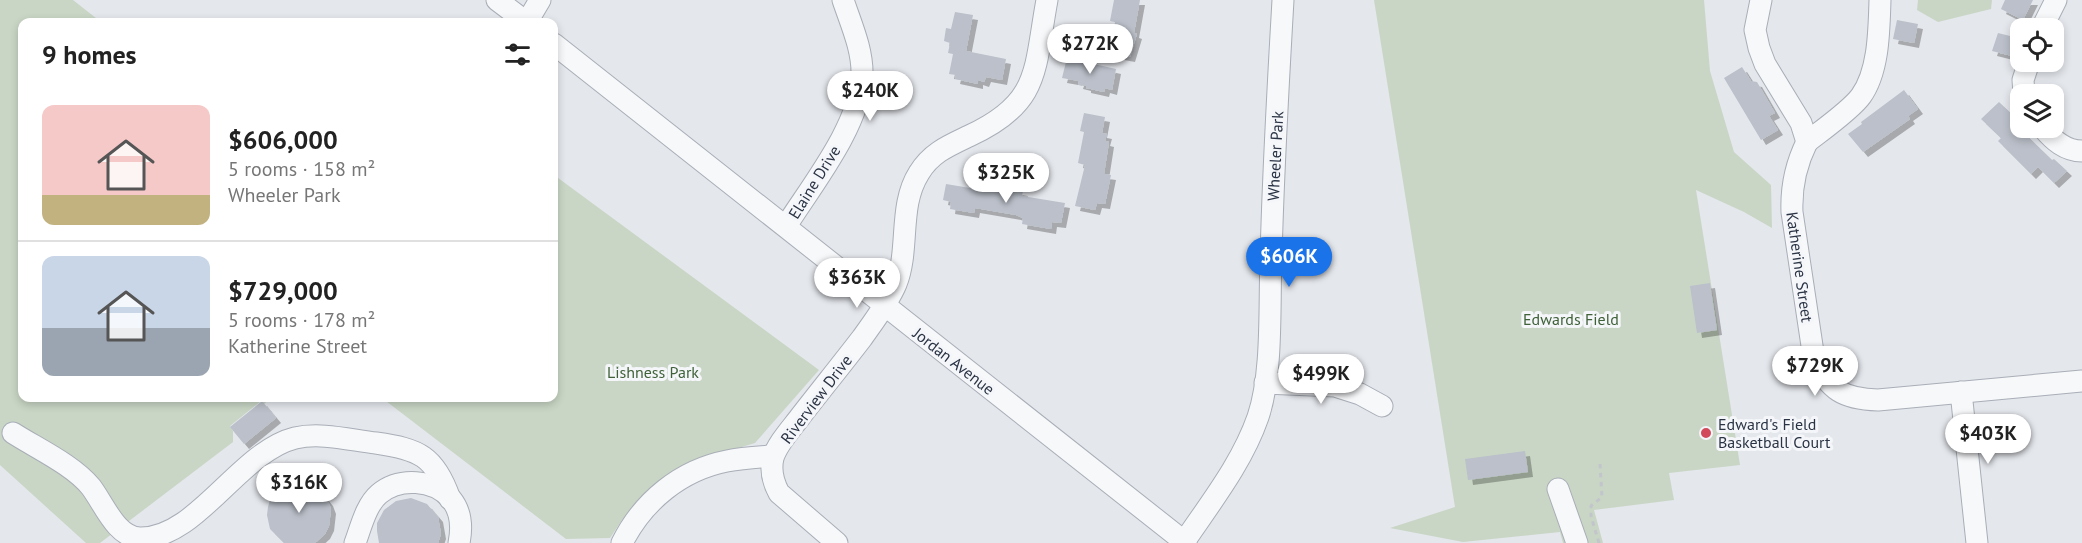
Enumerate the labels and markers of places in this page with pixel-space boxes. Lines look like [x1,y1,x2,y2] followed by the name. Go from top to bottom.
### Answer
[1048,24,1132,75] pin: $272K
[828,71,912,122] pin: $240K
[964,153,1048,204] pin: $325K
[1247,237,1331,288] pin: $606K
[815,258,899,309] pin: $363K
[1773,346,1857,397] pin: $729K
[1279,354,1363,405] pin: $499K
[1718,414,1831,452] place label: Edward's Field Basketball Court
[1946,414,2030,465] pin: $403K
[1699,426,1713,440] marker: Edward's Field Basketball Court
[257,463,341,514] pin: $316K

